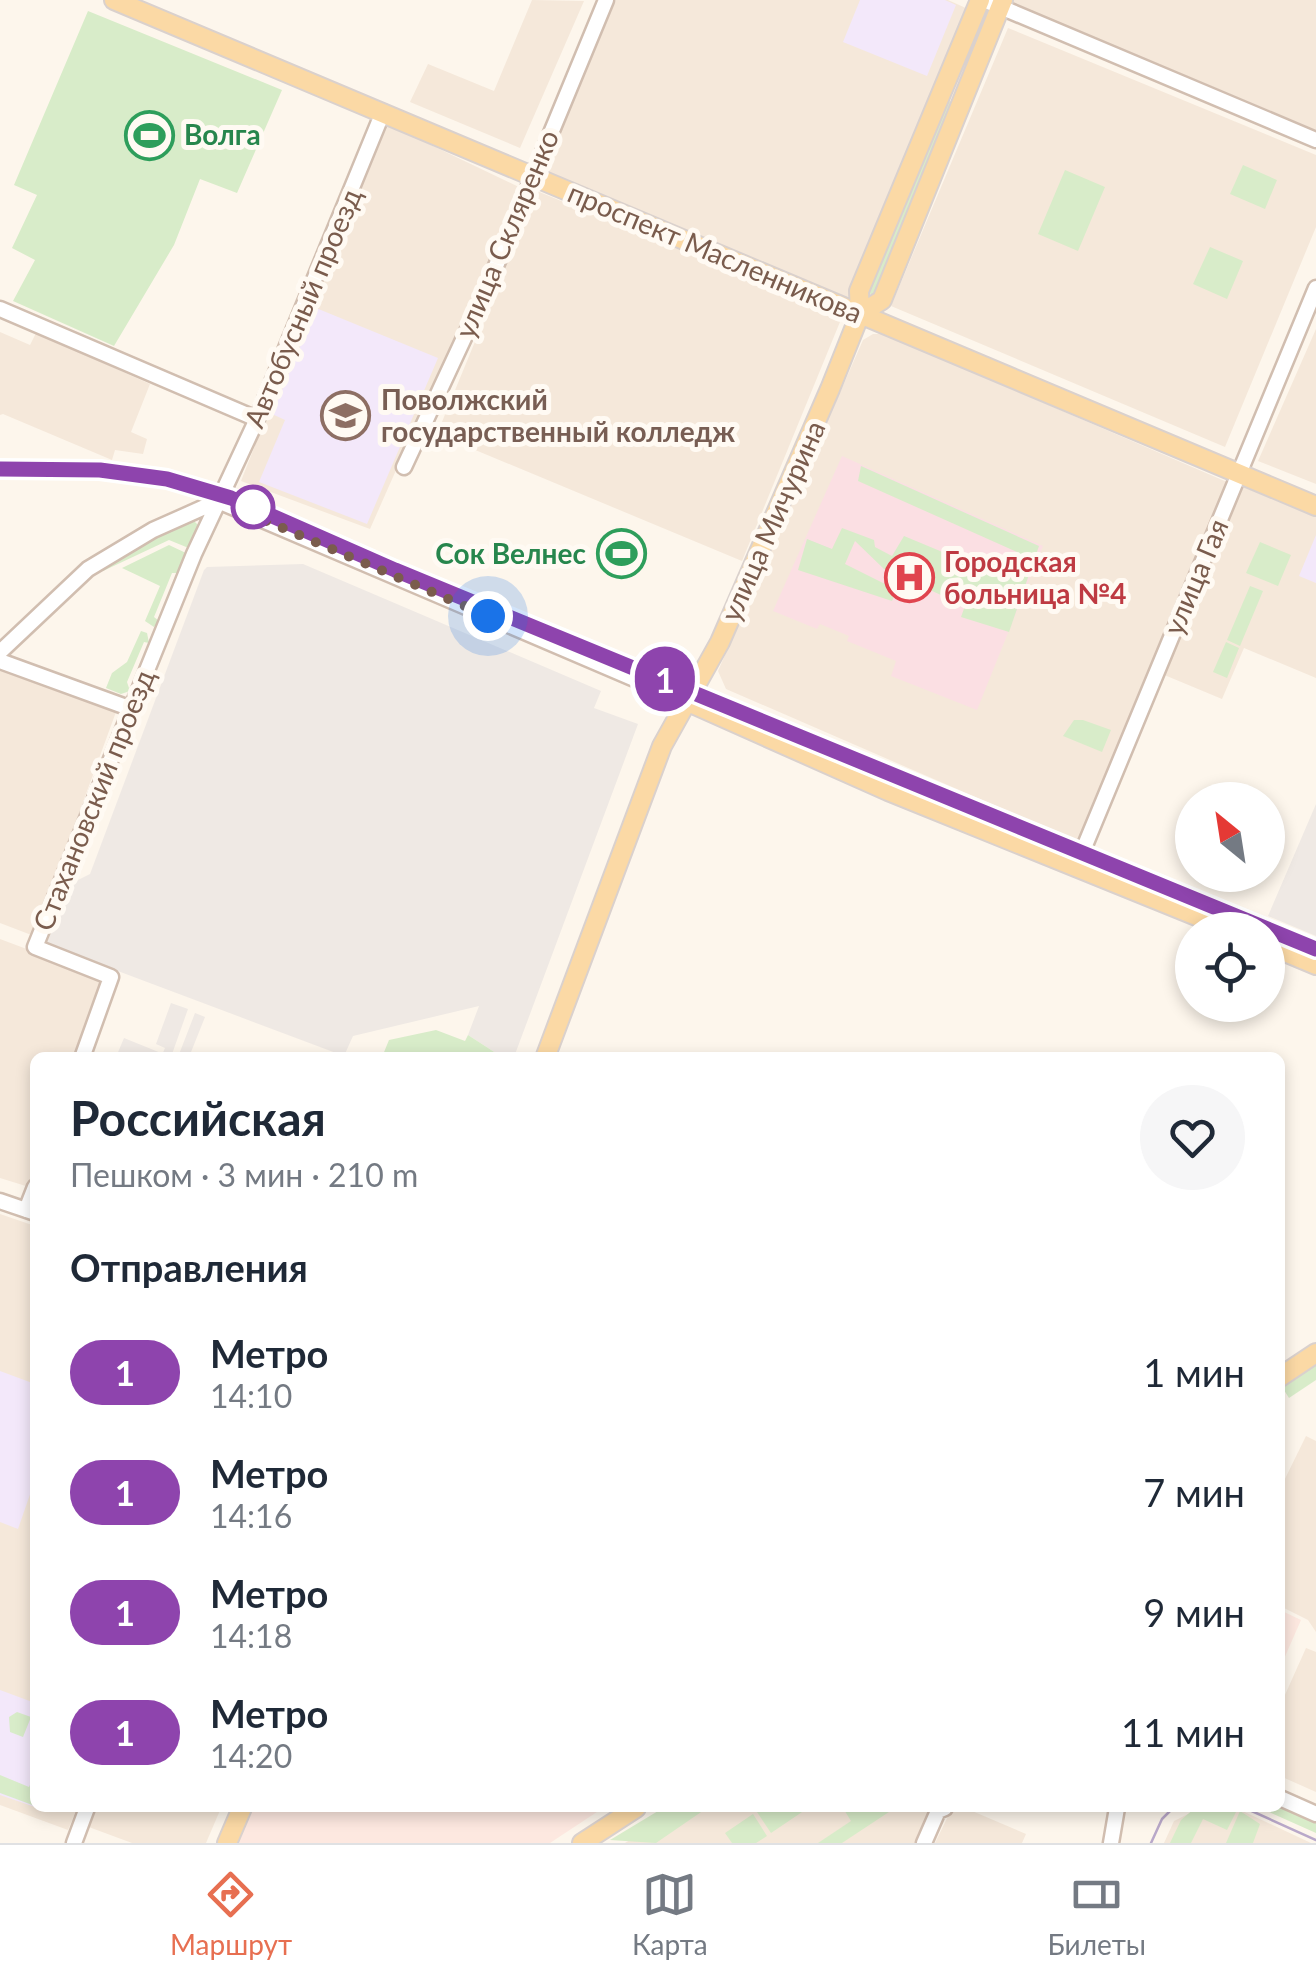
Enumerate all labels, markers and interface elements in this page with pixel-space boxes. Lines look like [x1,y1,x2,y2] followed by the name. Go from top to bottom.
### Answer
[123,109,175,161] sports icon: Волга
[184,117,261,151] place label: Волга
[447,124,565,343] street label: улица Скляренко
[563,175,868,330] street label: проспект Масленникова
[236,183,368,432] street label: Автобусный проезд
[381,382,735,448] place label: Поволжский государственный колледж
[320,390,372,442] school or university icon: Поволжский государственный колледж
[713,415,832,626] street label: улица Мичурина
[232,486,274,528] unlabelled marker
[1156,514,1235,640] street label: улица Гая
[595,528,647,580] sports icon: Сок Велнес
[435,536,587,570] place label: Сок Велнес
[944,544,1126,610] place label: Городская больница №4
[883,552,935,604] hospital icon: Городская больница №4
[463,591,513,641] your location
[632,646,698,712] line badge: 1
[655,658,675,700] text: 1
[25,664,161,935] street label: Стахановский проезд
[1175,782,1285,892] north arrow
[1175,782,1285,1022] map controls
[1175,912,1285,1022] button: locate
[1140,1085,1245,1190] button: heart
[70,1089,326,1146] text: Российская
[70,1155,418,1194] text: Пешком · 3 мин · 210 m
[70,1244,308,1290] text: Отправления
[210,1330,328,1376] text: Метро
[1143,1349,1245,1395] text: 1 мин
[115,1351,135,1393] text: 1
[210,1376,292,1415] text: 14:10
[210,1450,328,1496] text: Метро
[1143,1469,1245,1515] text: 7 мин
[115,1471,135,1513] text: 1
[210,1496,292,1535] text: 14:16
[210,1570,328,1616] text: Метро
[1143,1589,1245,1635] text: 9 мин
[115,1591,135,1633] text: 1
[210,1616,292,1655] text: 14:18
[210,1690,328,1736] text: Метро
[1121,1709,1245,1755] text: 11 мин
[115,1711,135,1753] text: 1
[210,1736,292,1775] text: 14:20
[170,1867,292,1961] tab: Маршрут
[632,1867,708,1961] tab: Карта
[1048,1867,1146,1961] tab: Билеты

